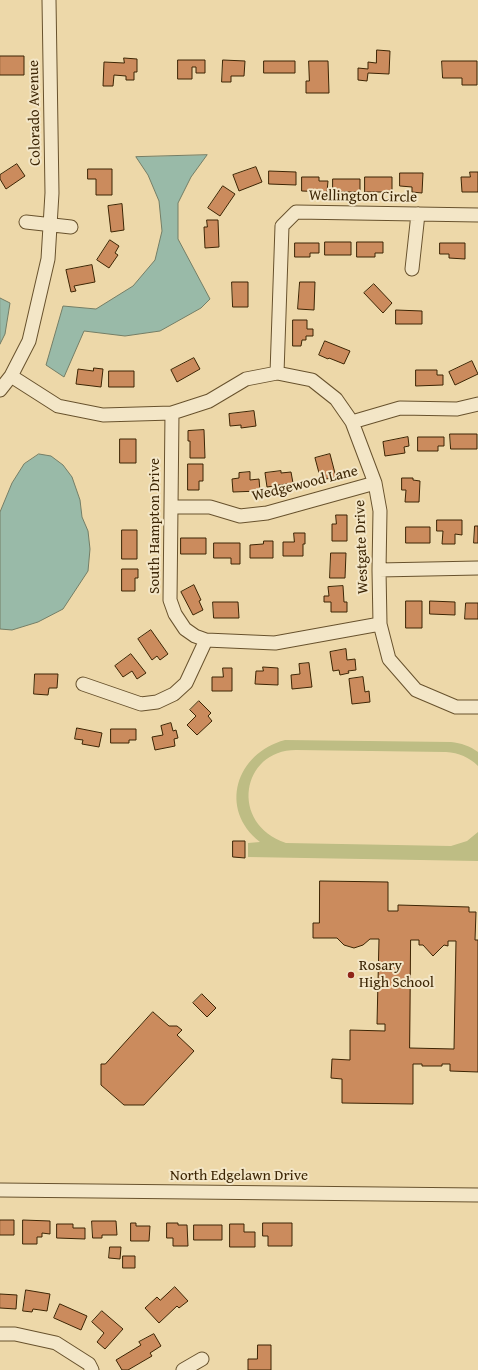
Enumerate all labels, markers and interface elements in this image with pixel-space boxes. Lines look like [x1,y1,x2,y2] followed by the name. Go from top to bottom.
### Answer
[25,60,45,166] street label: Colorado Avenue
[309,187,417,207] street label: Wellington Circle
[146,458,164,594] street label: South Hampton Drive
[250,462,360,506] street label: Wedgewood Lane
[351,500,373,594] street label: Westgate Drive
[359,957,434,992] place label: Rosary High School
[346,970,356,980] marker: Rosary High School
[170,1167,308,1185] street label: North Edgelawn Drive

